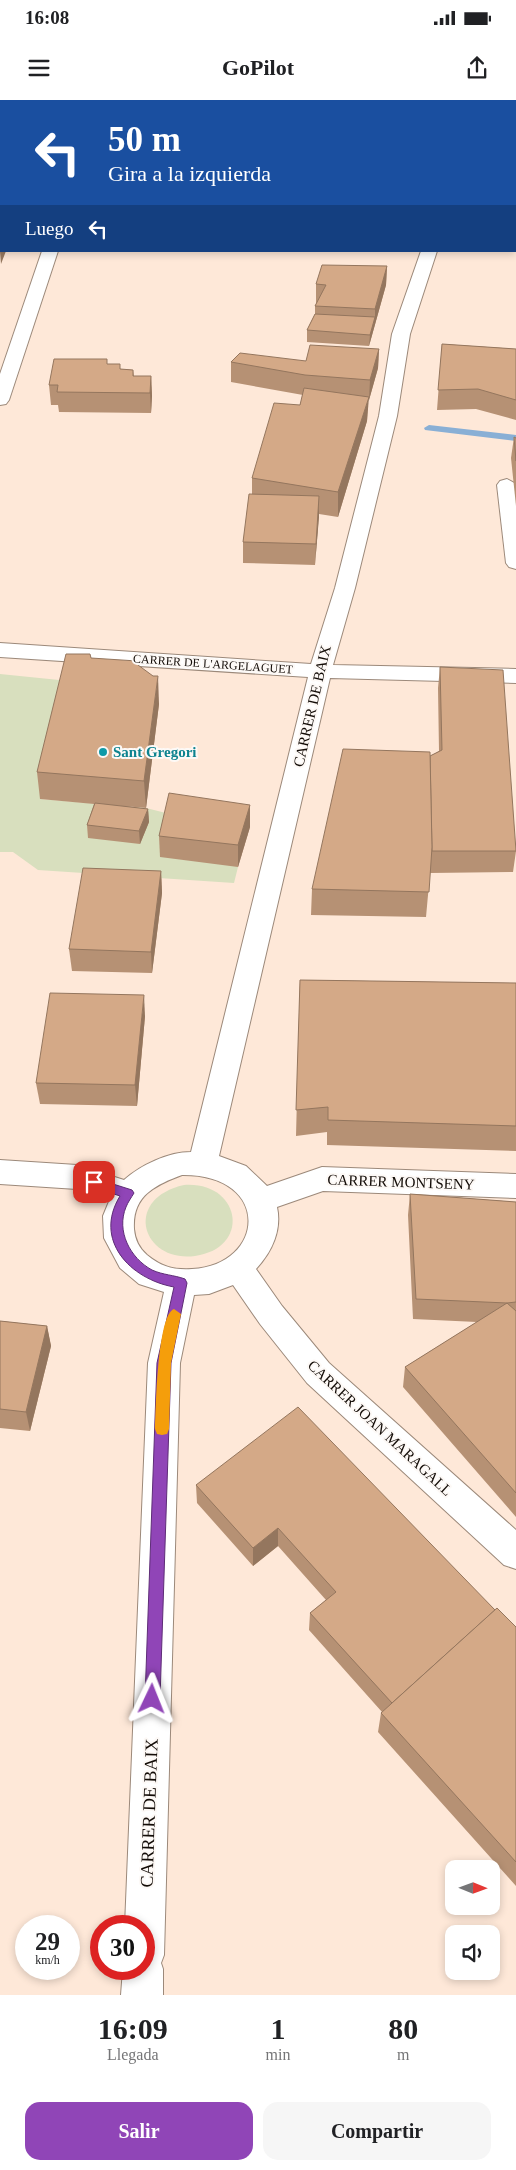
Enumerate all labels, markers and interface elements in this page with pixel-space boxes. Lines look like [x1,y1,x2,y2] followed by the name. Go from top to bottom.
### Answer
[25,7,69,28] text: 16:08
[25,54,53,82] icon: menu
[463,54,491,82] icon: share
[222,55,294,80] text: GoPilot
[25,120,90,185] icon: left
[108,120,181,159] text: 50 m
[108,161,271,186] text: Gira a la izquierda
[84,215,112,243] icon: left
[25,218,74,239] text: Luego
[290,644,334,768] street label: CARRER DE BAIX
[133,651,294,677] street label: CARRER DE L'ARGELAGUET
[113,744,196,760] place label: Sant Gregori
[97,746,109,758] marker: Sant Gregori
[73,1161,115,1203] pin
[80,1168,108,1196] icon: arrive
[327,1171,475,1193] street label: CARRER MONTSENY
[305,1357,455,1499] street label: CARRER JOAN MARAGALL
[125,1672,177,1724] position arrow
[136,1738,162,1888] street label: CARRER DE BAIX
[445,1860,500,1915] north arrow
[445,1860,500,1980] map controls
[90,1915,155,1980] speed limit sign: 30
[445,1925,500,1980] button: sound
[35,1928,60,1955] text: 29
[35,1953,60,1967] text: km/h
[98,2012,168,2045] text: 16:09
[270,2012,285,2045] text: 1
[388,2012,418,2045] text: 80
[107,2046,159,2063] text: Llegada
[266,2046,290,2063] text: min
[397,2046,409,2063] text: m
[25,2102,253,2160] button: Salir
[263,2102,491,2160] button: Compartir

